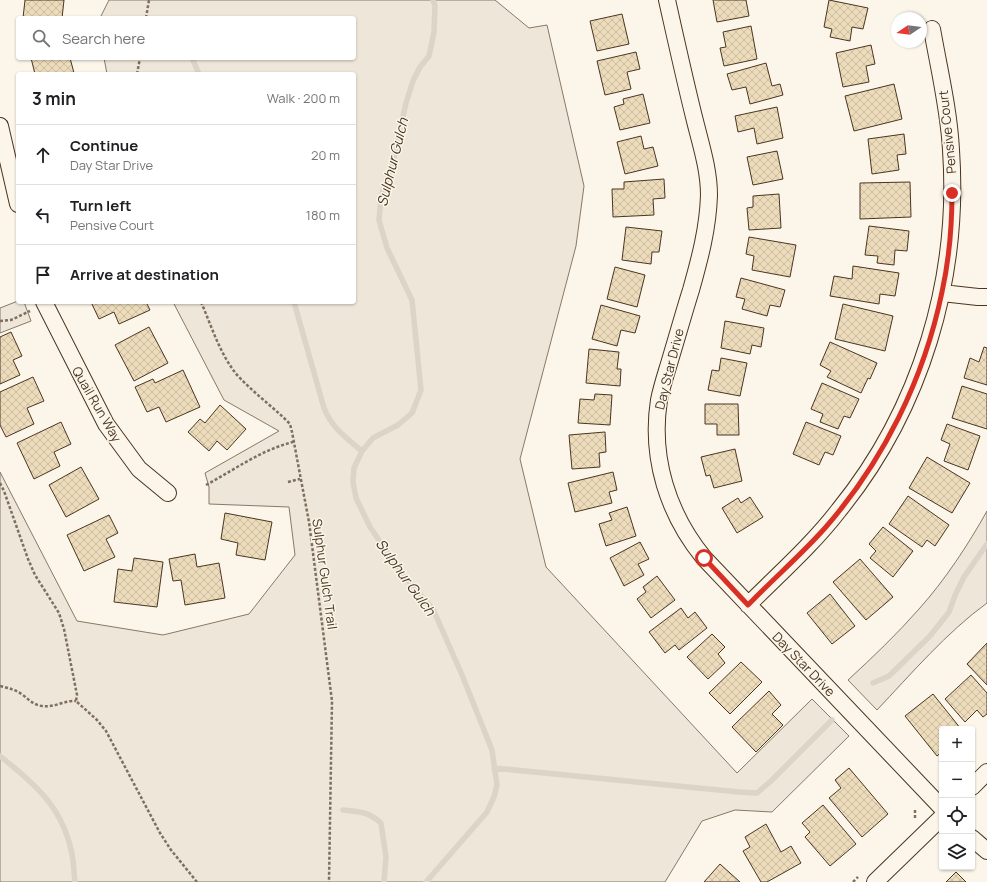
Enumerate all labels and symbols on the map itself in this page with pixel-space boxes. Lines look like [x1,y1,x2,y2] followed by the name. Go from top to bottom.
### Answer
[891,12,927,48] north arrow
[934,89,960,175] street label: Pensive Court
[372,115,412,208] water label: Sulphur Gulch
[943,184,961,202] route end
[650,326,688,412] street label: Day Star Drive
[68,363,126,445] street label: Quail Run Way
[308,518,342,630] street label: Sulphur Gulch Trail
[372,535,441,620] water label: Sulphur Gulch
[695,549,713,567] route start
[769,628,840,700] street label: Day Star Drive

